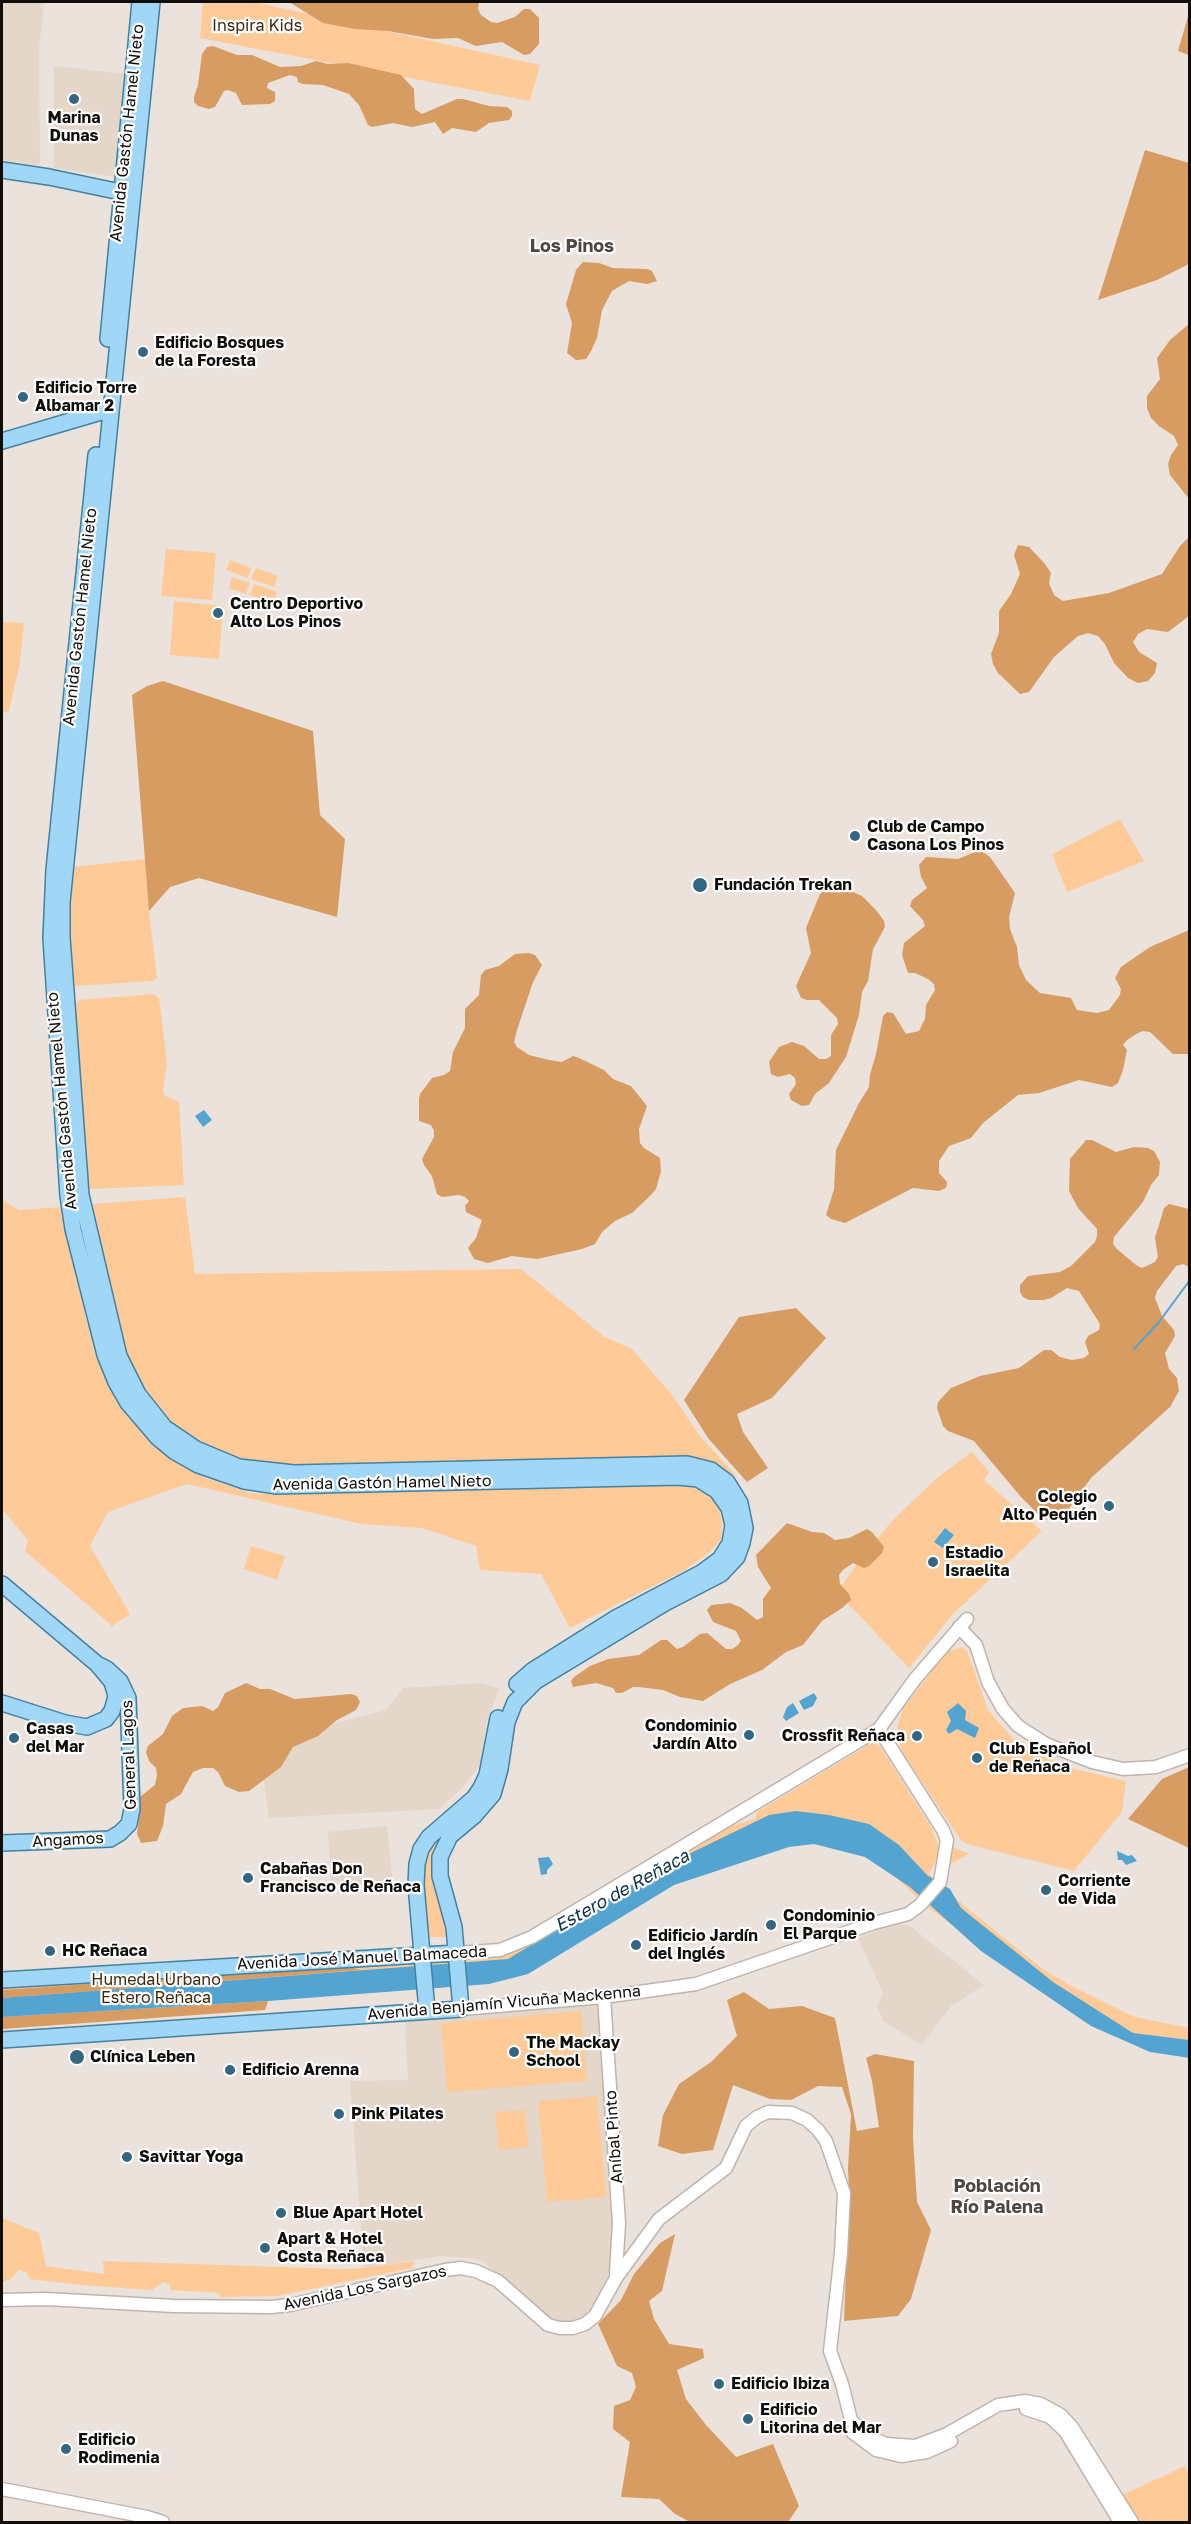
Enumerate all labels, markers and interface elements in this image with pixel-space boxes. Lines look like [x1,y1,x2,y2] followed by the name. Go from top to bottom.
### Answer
[212,16,302,36] park label: Inspira Kids
[106,23,148,243] street label: Avenida Gastón Hamel Nieto
[67,92,81,106] marker: Marina Dunas
[47,108,101,146] place label: Marina Dunas
[530,235,614,257] district label: Los Pinos
[155,333,284,371] place label: Edificio Bosques de la Foresta
[136,345,150,359] marker: Edificio Bosques de la Foresta
[35,378,137,416] place label: Edificio Torre Albamar 2
[16,390,30,404] marker: Edificio Torre Albamar 2
[59,507,101,727] street label: Avenida Gastón Hamel Nieto
[230,594,363,632] place label: Centro Deportivo Alto Los Pinos
[211,606,225,620] marker: Centro Deportivo Alto Los Pinos
[867,817,1004,855] place label: Club de Campo Casona Los Pinos
[848,829,862,843] marker: Club de Campo Casona Los Pinos
[714,875,852,895] place label: Fundación Trekan
[691,876,709,894] marker: Fundación Trekan
[43,991,81,1211] street label: Avenida Gastón Hamel Nieto
[272,1471,492,1495] street label: Avenida Gastón Hamel Nieto
[1002,1487,1097,1525] place label: Colegio Alto Pequén
[1102,1499,1116,1513] marker: Colegio Alto Pequén
[945,1543,1010,1581] place label: Estadio Israelita
[926,1555,940,1569] marker: Estadio Israelita
[117,1700,141,1810] street label: General Lagos
[645,1716,737,1754] place label: Condominio Jardín Alto
[26,1719,84,1757] place label: Casas del Mar
[782,1726,905,1746] place label: Crossfit Reñaca
[742,1728,756,1742] marker: Condominio Jardín Alto
[910,1729,924,1743] marker: Crossfit Reñaca
[7,1731,21,1745] marker: Casas del Mar
[989,1739,1092,1777] place label: Club Español de Reñaca
[970,1751,984,1765] marker: Club Español de Reñaca
[32,1829,104,1851] street label: Angamos
[551,1845,693,1937] water label: Estero de Reñaca
[260,1859,421,1897] place label: Cabañas Don Francisco de Reñaca
[241,1871,255,1885] marker: Cabañas Don Francisco de Reñaca
[1058,1871,1131,1909] place label: Corriente de Vida
[1039,1883,1053,1897] marker: Corriente de Vida
[783,1906,875,1944] place label: Condominio El Parque
[764,1918,778,1932] marker: Condominio El Parque
[648,1926,758,1964] place label: Edificio Jardín del Inglés
[629,1938,643,1952] marker: Edificio Jardín del Inglés
[62,1941,147,1961] place label: HC Reñaca
[236,1942,488,1974] street label: Avenida José Manuel Balmaceda
[43,1944,57,1958] marker: HC Reñaca
[91,1970,221,2008] park label: Humedal Urbano Estero Reñaca
[366,1981,642,2025] street label: Avenida Benjamín Vicuña Mackenna
[526,2033,620,2071] place label: The Mackay School
[507,2045,521,2059] marker: The Mackay School
[90,2047,195,2067] place label: Clínica Leben
[68,2048,86,2066] marker: Clínica Leben
[242,2060,359,2080] place label: Edificio Arenna
[223,2063,237,2077] marker: Edificio Arenna
[601,2090,627,2184] street label: Aníbal Pinto
[351,2104,444,2124] place label: Pink Pilates
[332,2107,346,2121] marker: Pink Pilates
[139,2147,243,2167] place label: Savittar Yoga
[120,2150,134,2164] marker: Savittar Yoga
[951,2175,1043,2218] district label: Población Río Palena
[293,2203,423,2223] place label: Blue Apart Hotel
[274,2206,288,2220] marker: Blue Apart Hotel
[277,2229,384,2267] place label: Apart & Hotel Costa Reñaca
[258,2241,272,2255] marker: Apart & Hotel Costa Reñaca
[282,2261,448,2315] street label: Avenida Los Sargazos
[731,2374,830,2394] place label: Edificio Ibiza
[712,2377,726,2391] marker: Edificio Ibiza
[760,2400,881,2438] place label: Edificio Litorina del Mar
[741,2412,755,2426] marker: Edificio Litorina del Mar
[78,2430,159,2468] place label: Edificio Rodimenia
[59,2442,73,2456] marker: Edificio Rodimenia

